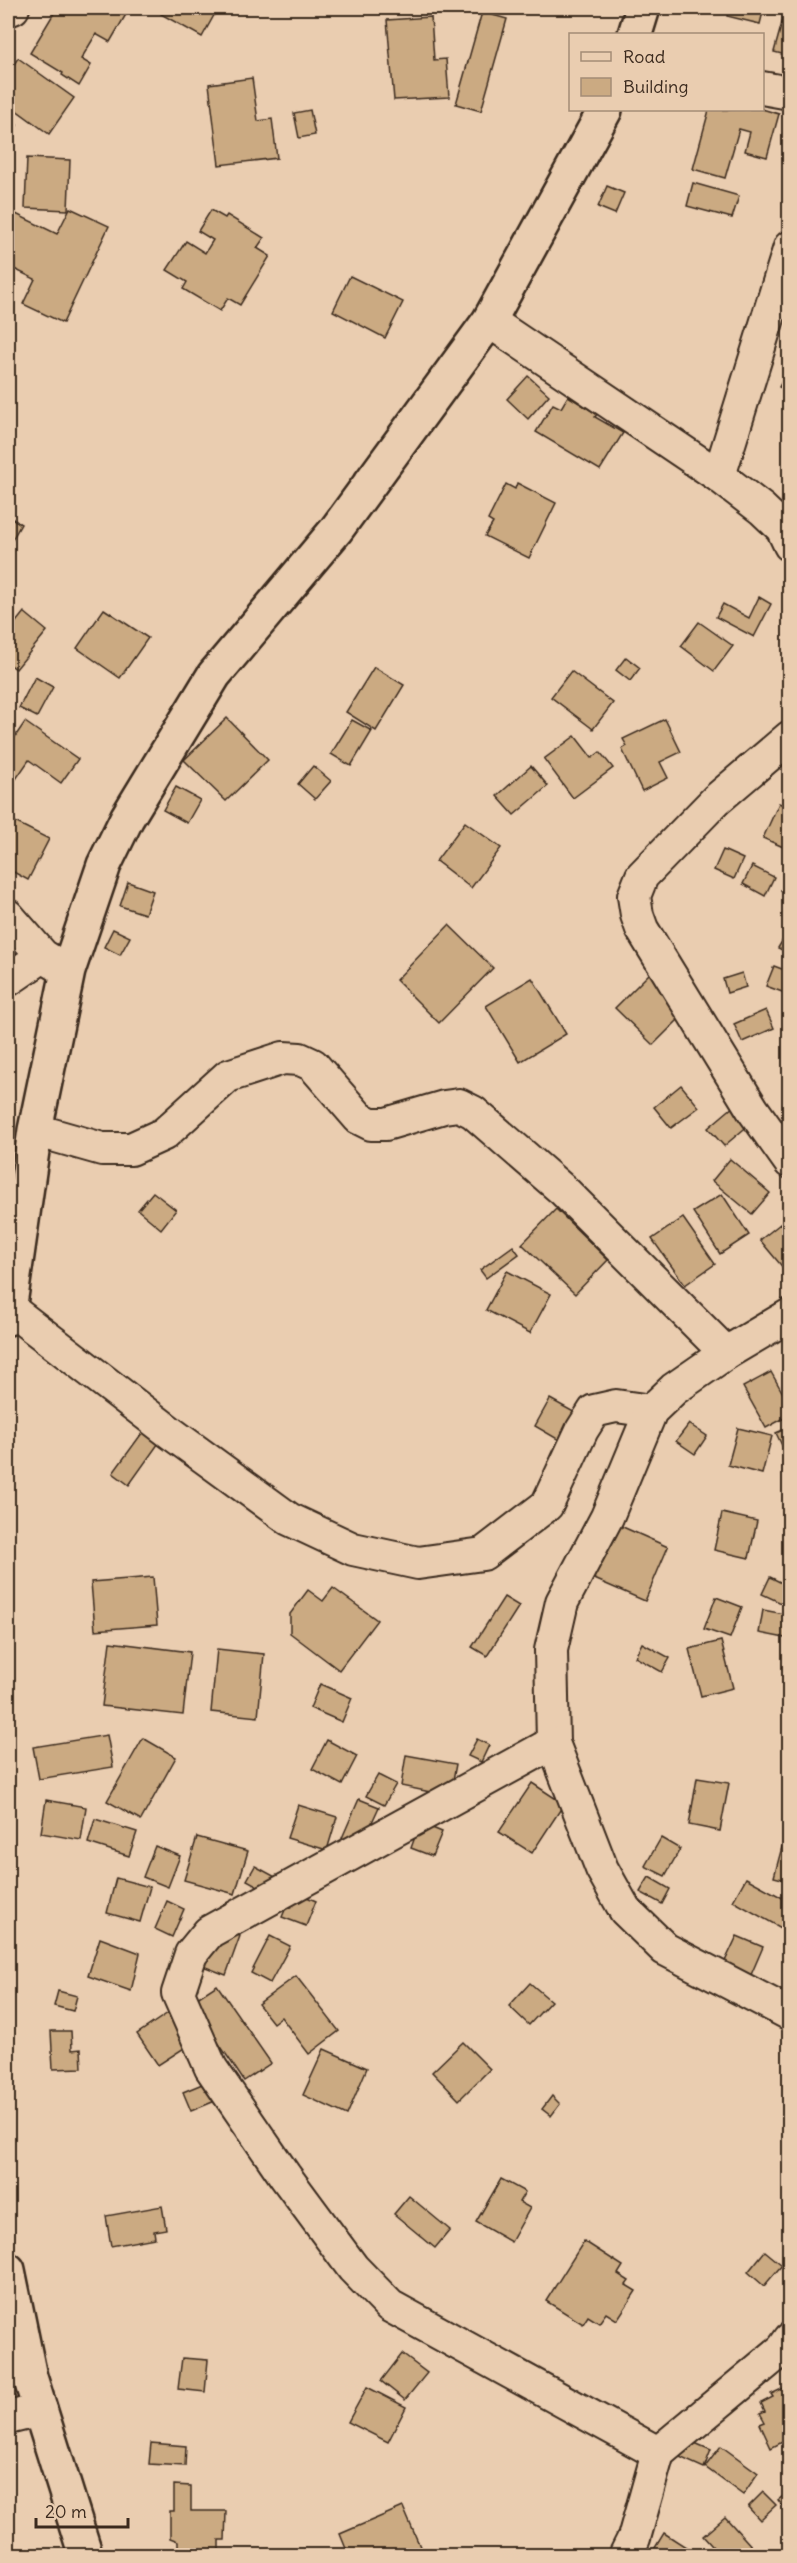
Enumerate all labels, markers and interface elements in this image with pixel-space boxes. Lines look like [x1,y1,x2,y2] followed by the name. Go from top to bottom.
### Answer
[569,33,764,111] legend
[623,45,666,68] text: Road
[623,75,688,98] text: Building
[36,2491,128,2529] scale bar
[45,2500,87,2523] text: 20 m

